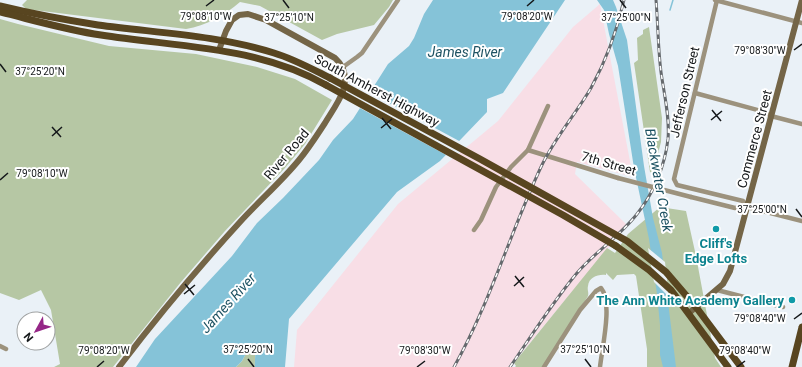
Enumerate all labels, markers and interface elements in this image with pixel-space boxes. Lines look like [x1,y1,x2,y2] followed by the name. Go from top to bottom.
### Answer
[180,11,232,22] text: 79°08'10"W
[501,11,553,22] text: 79°08'20"W
[264,12,314,23] text: 37°25'10"N
[601,12,651,23] text: 37°25'00"N
[428,44,503,60] water label: James River
[667,45,702,139] street label: Jefferson Street
[734,45,786,56] text: 79°08'30"W
[312,51,442,130] street label: South Amherst Highway
[15,66,65,77] text: 37°25'20"N
[734,88,775,190] street label: Commerce Street
[261,126,312,183] street label: River Road
[642,127,676,234] water label: Blackwater Creek
[580,149,638,178] street label: 7th Street
[16,168,68,179] text: 79°08'10"W
[737,204,787,215] text: 37°25'00"N
[711,224,721,234] marker: Cliff's Edge Lofts
[685,236,747,266] place label: Cliff's Edge Lofts
[197,270,259,336] water label: James River
[596,293,784,308] place label: The Ann White Academy Gallery
[787,295,797,305] marker: The Ann White Academy Gallery
[16,311,56,351] north arrow
[734,313,786,324] text: 79°08'40"W
[21,330,36,344] text: N
[223,344,273,355] text: 37°25'20"N
[560,344,610,355] text: 37°25'10"N
[78,345,130,356] text: 79°08'20"W
[399,345,451,356] text: 79°08'30"W
[719,345,771,356] text: 79°08'40"W

